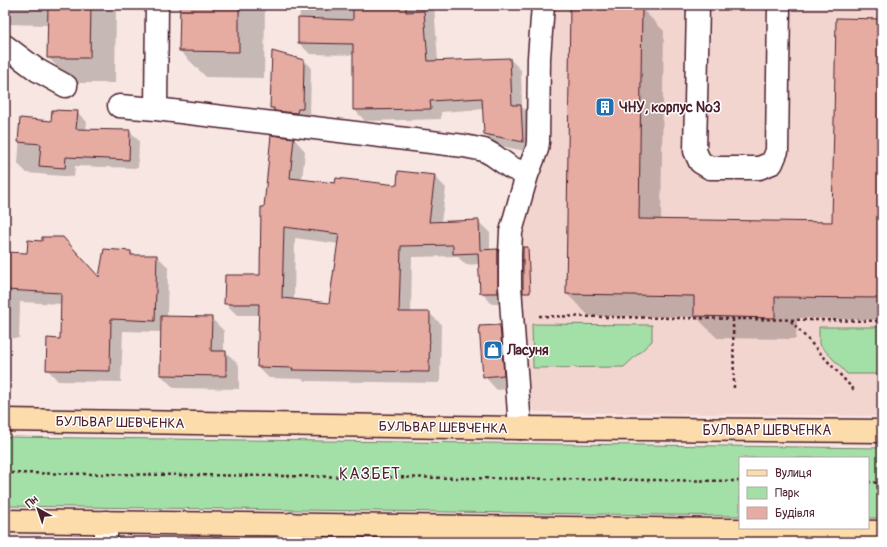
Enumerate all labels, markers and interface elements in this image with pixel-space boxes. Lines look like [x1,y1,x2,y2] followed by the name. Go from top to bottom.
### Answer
[594,96,616,118] building icon: ЧНУ, корпус №3
[619,99,721,116] place label: ЧНУ, корпус №3
[482,339,504,361] shop icon: Ласуня
[506,342,549,359] place label: Ласуня
[55,413,185,432] street label: БУЛЬВАР ШЕВЧЕНКА
[378,418,508,437] street label: БУЛЬВАР ШЕВЧЕНКА
[703,422,831,439] street label: БУЛЬВАР ШЕВЧЕНКА
[739,457,869,529] legend
[339,464,401,484] district label: КАЗБЕТ
[775,466,812,481] text: Вулиця
[775,486,800,501] text: Парк
[18,489,58,529] north arrow
[23,493,41,511] text: Пн
[775,506,815,521] text: Будівля

